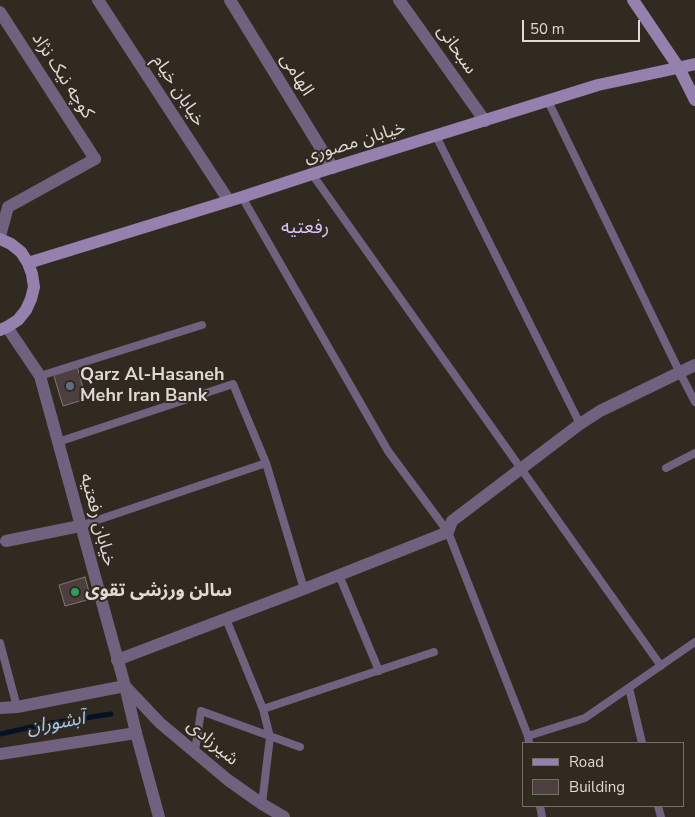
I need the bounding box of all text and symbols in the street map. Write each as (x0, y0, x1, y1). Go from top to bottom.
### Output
scale bar (525, 10, 642, 42)
text: 50 m (530, 19, 565, 39)
street label: سبحانی (431, 21, 481, 79)
street label: کوچه نیک نژاد (26, 29, 98, 123)
street label: الهامی (275, 50, 317, 100)
street label: خیابان خیام (147, 51, 209, 131)
street label: خیابان مصوری (302, 117, 408, 169)
district label: رفعتیه (281, 217, 329, 239)
place label: Qarz Al-Hasaneh Mehr Iran Bank (80, 365, 225, 408)
marker: Qarz Al-Hasaneh Mehr Iran Bank (64, 380, 76, 392)
street label: خیابان رفعتیه (74, 471, 120, 569)
place label: سالن ورزشی تقوی (85, 581, 232, 603)
marker: سالن ورزشی تقوی (69, 586, 81, 598)
water label: آبشوران (25, 708, 87, 740)
street label: شیرزادی (182, 715, 242, 771)
legend (522, 742, 685, 807)
text: Road (569, 752, 604, 772)
text: Building (569, 777, 625, 797)

